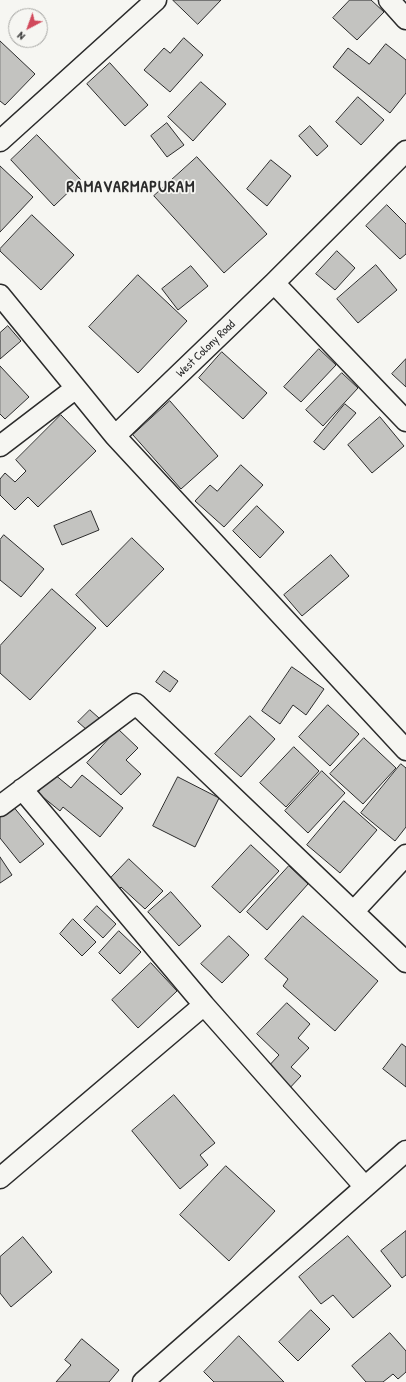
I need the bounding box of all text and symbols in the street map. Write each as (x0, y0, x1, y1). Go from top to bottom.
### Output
north arrow (8, 8, 48, 48)
text: N (14, 29, 28, 44)
district label: RAMAVARMAPURAM (67, 178, 195, 198)
street label: West Colony Road (174, 317, 238, 381)

